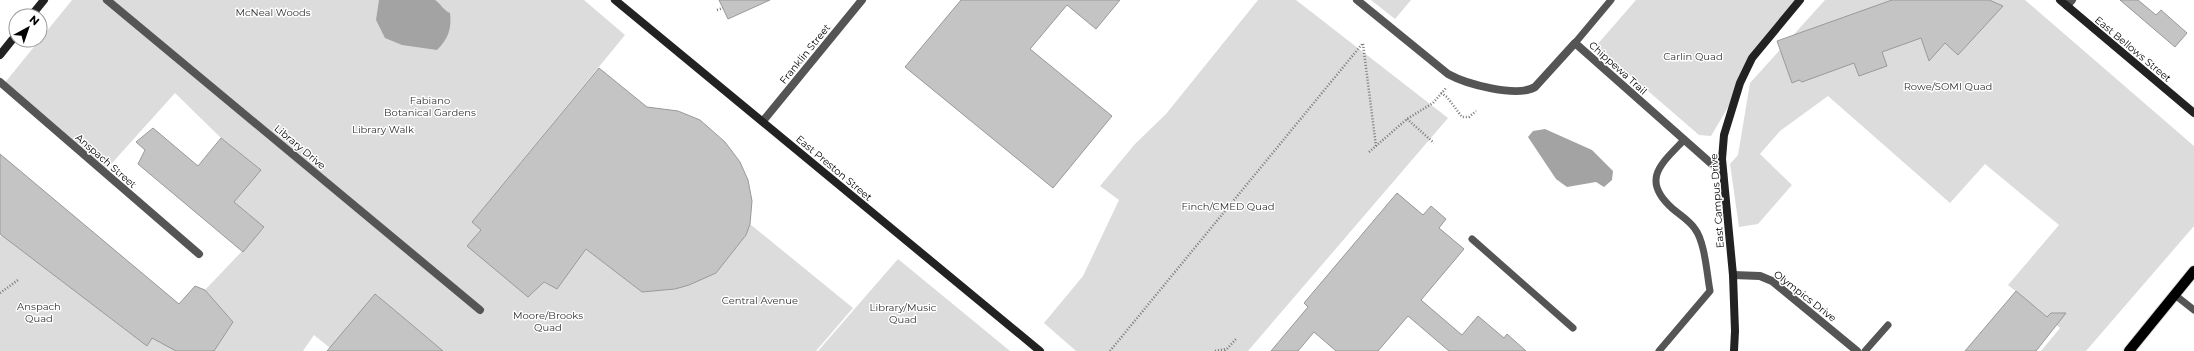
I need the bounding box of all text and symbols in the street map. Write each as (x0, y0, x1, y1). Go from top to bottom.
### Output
park label: McNeal Woods (235, 6, 311, 19)
north arrow (8, 8, 48, 48)
text: N (27, 12, 42, 29)
street label: East Bellows Street (2092, 13, 2174, 85)
street label: Franklin Street (777, 21, 833, 87)
street label: Chippewa Trail (1586, 39, 1650, 97)
park label: Carlin Quad (1663, 50, 1723, 63)
park label: Rowe/SOMI Quad (1904, 80, 1992, 93)
park label: Fabiano Botanical Gardens (384, 94, 476, 119)
street label: Library Drive (272, 122, 328, 172)
park label: Library Walk (352, 123, 414, 136)
street label: Anspach Street (73, 131, 139, 191)
street label: East Preston Street (793, 132, 875, 204)
street label: East Campus Drive (1707, 153, 1727, 249)
park label: Finch/CMED Quad (1181, 200, 1275, 213)
street label: Olympics Drive (1771, 268, 1839, 324)
park label: Central Avenue (722, 294, 798, 307)
park label: Anspach Quad (17, 300, 61, 325)
park label: Library/Music Quad (870, 301, 937, 326)
park label: Moore/Brooks Quad (513, 309, 583, 334)

